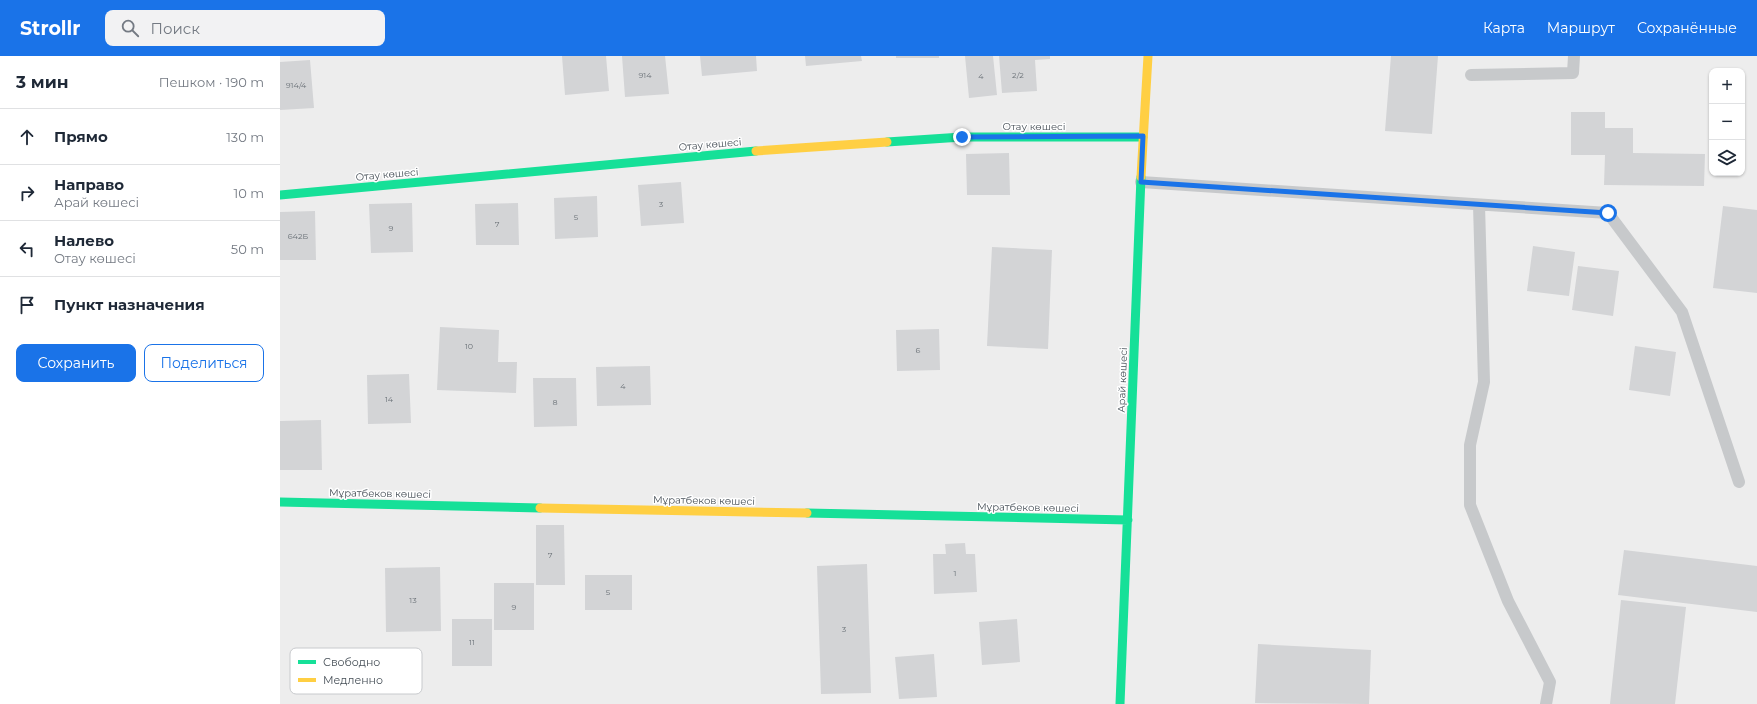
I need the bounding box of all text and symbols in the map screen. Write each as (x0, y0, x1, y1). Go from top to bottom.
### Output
search box (105, 10, 385, 46)
text: Strollr (20, 17, 81, 40)
icon: search (119, 17, 141, 39)
text: Поиск (151, 19, 200, 38)
text: Карта (1483, 19, 1525, 37)
text: Маршрут (1547, 19, 1615, 37)
text: Сохранённые (1637, 19, 1737, 37)
map controls (1709, 68, 1745, 176)
button: + (1709, 68, 1745, 104)
house number: 914 (638, 70, 652, 80)
house number: 2/2 (1012, 70, 1024, 80)
house number: 4 (978, 71, 984, 81)
text: 3 мин (16, 72, 69, 92)
text: Пешком · 190 m (159, 74, 264, 90)
house number: 914/4 (286, 80, 307, 90)
button: − (1709, 104, 1745, 140)
street label: Отау көшесі (1003, 120, 1065, 133)
icon: ahead (16, 126, 38, 148)
text: Прямо (54, 127, 108, 146)
route end (953, 128, 971, 146)
text: 130 m (226, 129, 264, 145)
street label: Отау көшесі (678, 135, 742, 154)
button: layers (1709, 140, 1745, 176)
street label: Отау көшесі (355, 165, 419, 184)
text: Направо (54, 175, 124, 194)
icon: right (16, 182, 38, 204)
text: 10 m (234, 185, 264, 201)
text: Арай көшесі (54, 194, 139, 210)
house number: 3 (659, 199, 664, 209)
route start (1599, 204, 1617, 222)
house number: 5 (574, 212, 579, 222)
house number: 7 (495, 219, 500, 229)
house number: 9 (389, 223, 394, 233)
text: Налево (54, 231, 114, 250)
house number: 642Б (288, 231, 308, 241)
icon: left (16, 238, 38, 260)
text: 50 m (231, 241, 264, 257)
text: Отау көшесі (54, 250, 136, 266)
icon: arrive (16, 294, 38, 316)
text: Пункт назначения (54, 295, 205, 314)
house number: 10 (465, 341, 473, 351)
button: Сохранить (16, 344, 136, 382)
button: Поделиться (144, 344, 264, 382)
house number: 6 (916, 345, 921, 355)
street label: Арай көшесі (1115, 347, 1130, 413)
house number: 4 (620, 381, 626, 391)
house number: 14 (385, 394, 394, 404)
house number: 8 (552, 397, 558, 407)
street label: Мұратбеков көшесі (329, 486, 431, 501)
street label: Мұратбеков көшесі (653, 493, 755, 508)
street label: Мұратбеков көшесі (977, 500, 1079, 515)
house number: 7 (548, 550, 553, 560)
house number: 1 (954, 568, 956, 578)
house number: 5 (606, 587, 611, 597)
house number: 13 (409, 595, 417, 605)
house number: 9 (512, 602, 517, 612)
house number: 3 (842, 624, 847, 634)
house number: 11 (469, 637, 475, 647)
legend (290, 648, 422, 694)
text: Свободно (323, 655, 380, 669)
text: Медленно (323, 673, 383, 687)

